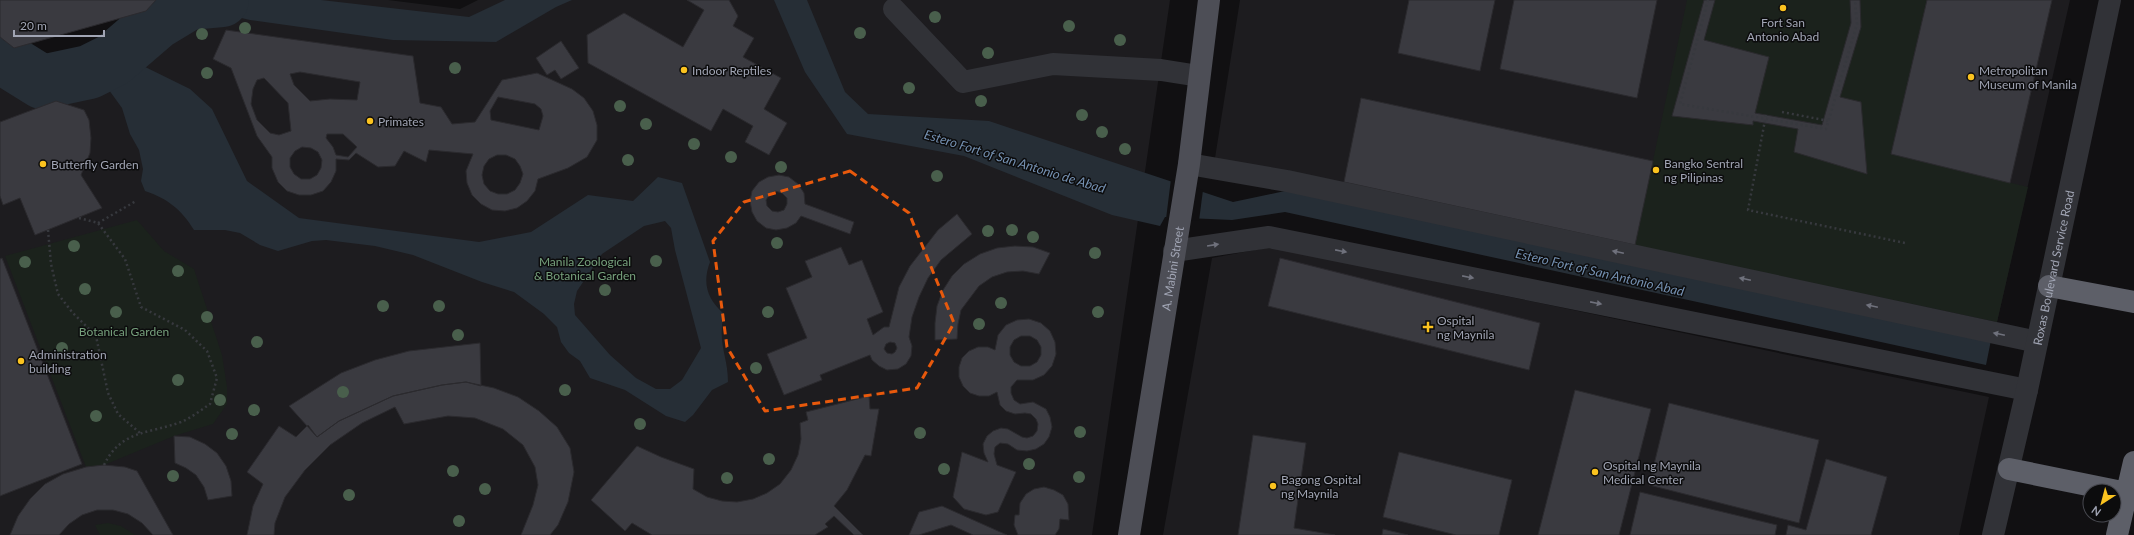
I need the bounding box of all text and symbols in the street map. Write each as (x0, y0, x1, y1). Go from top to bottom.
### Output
marker: Fort San Antonio Abad (1778, 3, 1788, 13)
scale bar (14, 12, 104, 38)
place label: Fort San Antonio Abad (1747, 15, 1819, 44)
text: 20 m (20, 18, 47, 33)
place label: Indoor Reptiles (692, 63, 771, 78)
place label: Metropolitan Museum of Manila (1979, 63, 2077, 92)
marker: Indoor Reptiles (679, 65, 689, 75)
marker: Metropolitan Museum of Manila (1966, 72, 1976, 82)
place label: Primates (378, 114, 424, 129)
marker: Primates (365, 116, 375, 126)
water label: Estero Fort of San Antonio de Abad (922, 126, 1108, 196)
place label: Bangko Sentral ng Pilipinas (1664, 156, 1743, 185)
place label: Butterfly Garden (51, 157, 139, 172)
marker: Butterfly Garden (38, 159, 48, 169)
marker: Bangko Sentral ng Pilipinas (1651, 165, 1661, 175)
street label: Roxas Boulevard Service Road (2029, 189, 2077, 347)
street label: A. Mabini Street (1158, 225, 1186, 312)
one-way arrow (1207, 242, 1219, 248)
water label: Estero Fort of San Antonio Abad (1514, 245, 1686, 299)
one-way arrow (1611, 248, 1624, 254)
one-way arrow (1335, 249, 1347, 255)
park label: Manila Zoological & Botanical Garden (534, 254, 636, 283)
one-way arrow (1462, 274, 1474, 280)
one-way arrow (1739, 275, 1751, 281)
one-way arrow (1589, 300, 1602, 306)
one-way arrow (1866, 303, 1878, 309)
place label: Ospital ng Maynila (1437, 313, 1494, 342)
marker: Ospital ng Maynila (1422, 321, 1434, 333)
park label: Botanical Garden (79, 324, 169, 339)
one-way arrow (1993, 330, 2005, 336)
place label: Administration building (29, 347, 107, 376)
marker: Administration building (16, 356, 26, 366)
place label: Ospital ng Maynila Medical Center (1603, 458, 1701, 487)
marker: Ospital ng Maynila Medical Center (1590, 467, 1600, 477)
place label: Bagong Ospital ng Maynila (1281, 472, 1361, 501)
marker: Bagong Ospital ng Maynila (1268, 481, 1278, 491)
north arrow (2082, 483, 2122, 523)
text: N (2089, 504, 2103, 519)

